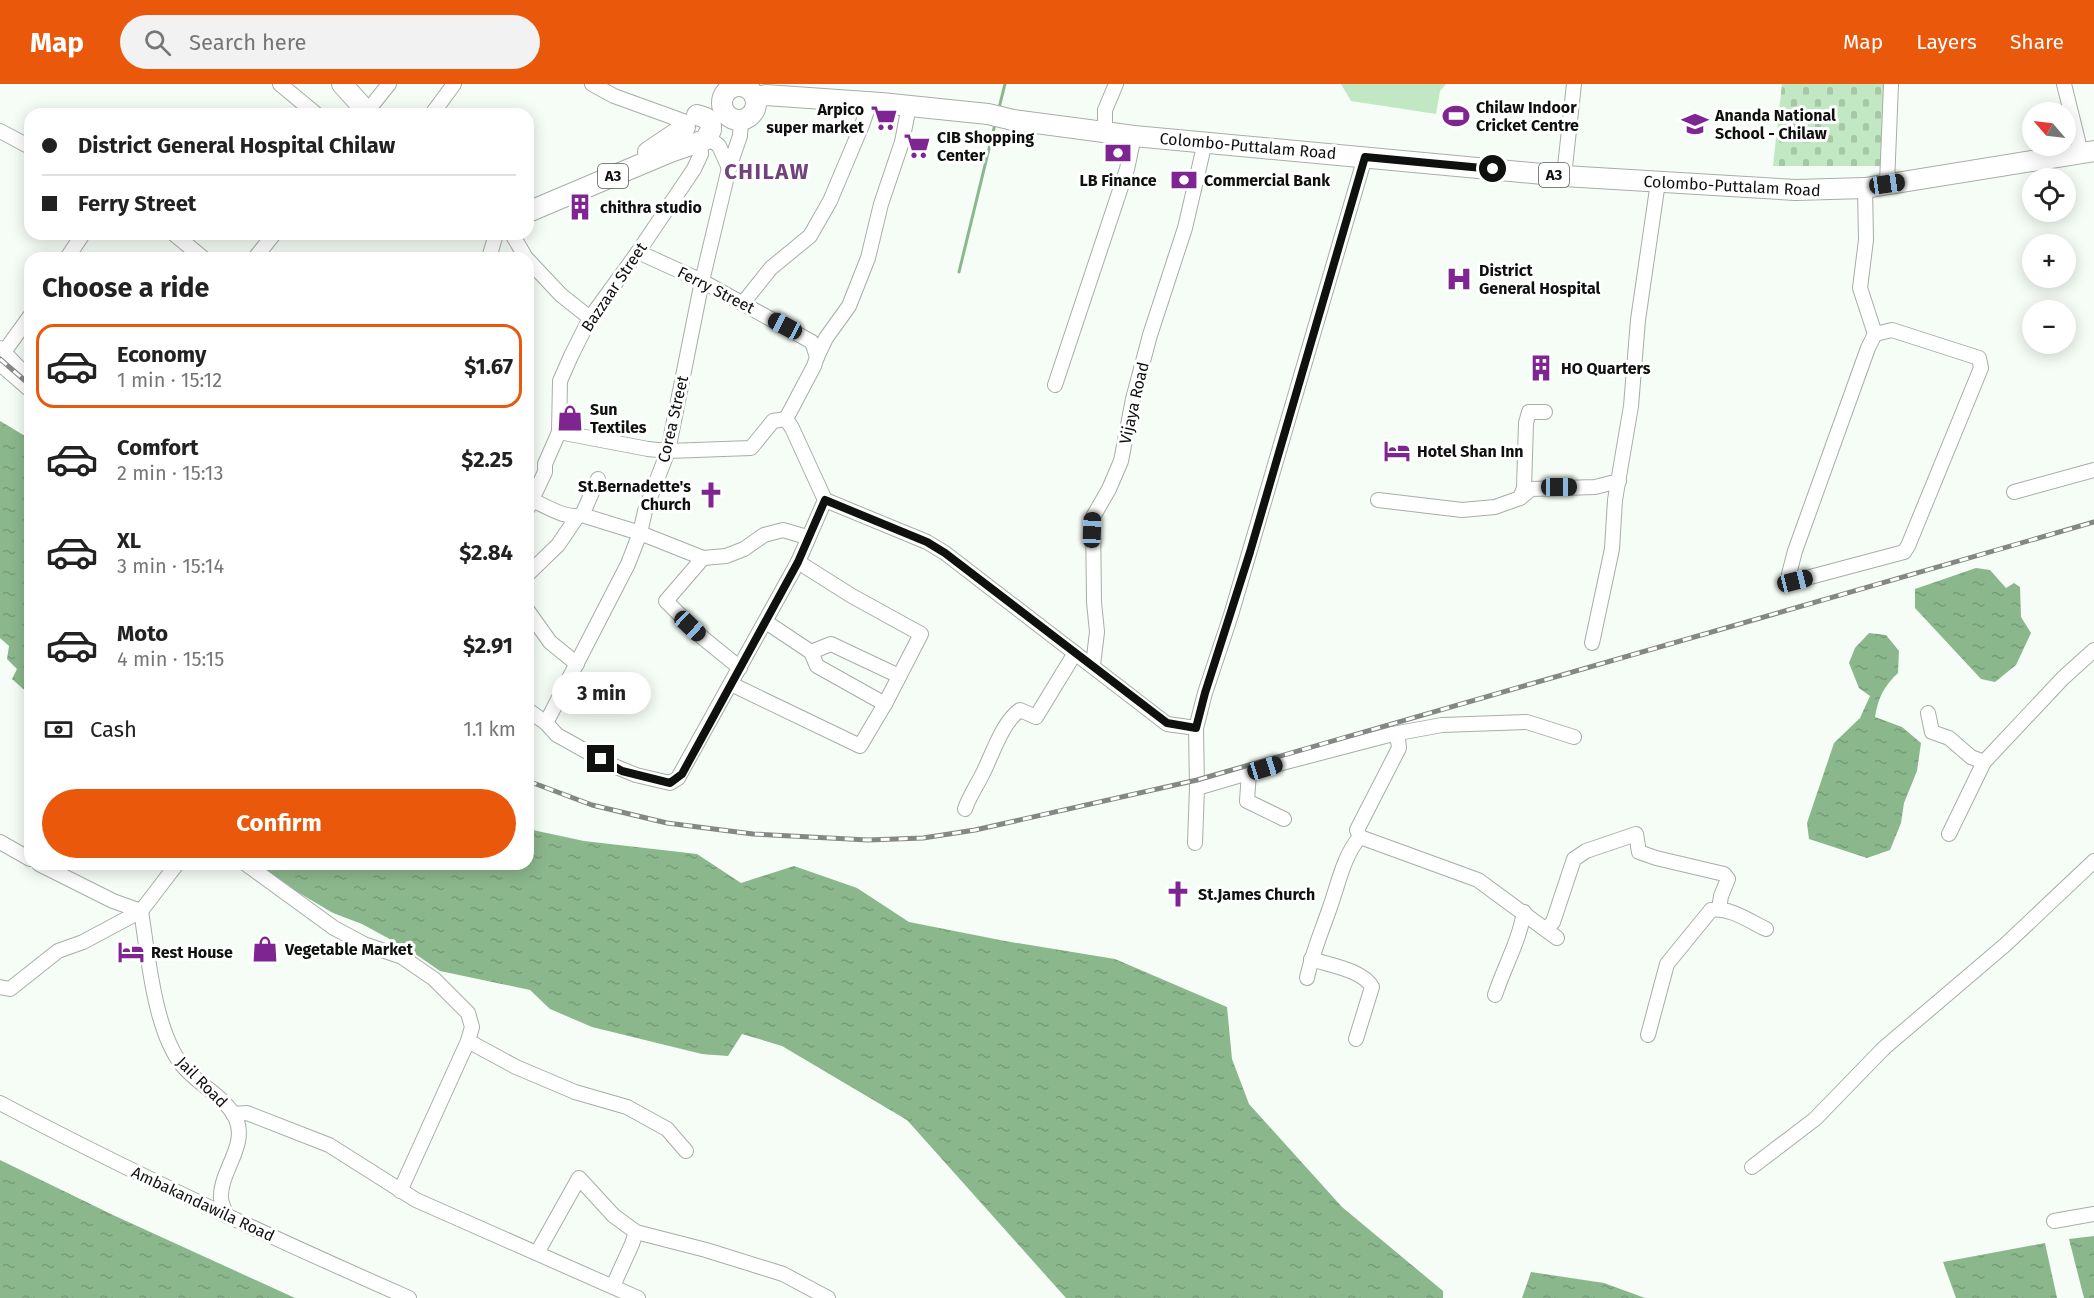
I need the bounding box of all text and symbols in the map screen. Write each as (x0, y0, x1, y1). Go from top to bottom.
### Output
search box (120, 15, 540, 69)
text: Map (30, 26, 84, 59)
icon: search (141, 26, 174, 59)
text: Search here (189, 29, 307, 56)
text: Map (1843, 29, 1883, 55)
text: Layers (1916, 29, 1977, 55)
text: Share (2010, 29, 2064, 55)
place label: Chilaw Indoor Cricket Centre (1476, 98, 1579, 135)
place label: Arpico super market (766, 100, 865, 137)
sports icon: Chilaw Indoor Cricket Centre (1441, 101, 1471, 131)
north arrow (2022, 102, 2076, 156)
map controls (2022, 102, 2076, 354)
supermarket icon: Arpico super market (869, 103, 899, 133)
place label: Ananda National School - Chilaw (1714, 106, 1836, 143)
school or university icon: Ananda National School - Chilaw (1680, 109, 1710, 139)
place label: CIB Shopping Center (937, 128, 1034, 165)
street label: Colombo-Puttalam Road (1159, 129, 1337, 163)
supermarket icon: CIB Shopping Center (902, 131, 932, 161)
text: District General Hospital Chilaw (78, 132, 395, 159)
bank icon: LB Finance (1103, 138, 1133, 168)
route start (1479, 155, 1506, 182)
district label: CHILAW (724, 158, 810, 185)
road number: A3 (1539, 163, 1569, 187)
road number: A3 (598, 164, 628, 188)
bank icon: Commercial Bank (1169, 165, 1199, 195)
button: locate (2022, 168, 2076, 222)
place label: LB Finance (1079, 171, 1157, 190)
place label: Commercial Bank (1204, 171, 1330, 190)
street label: Colombo-Puttalam Road (1643, 172, 1821, 200)
car (1868, 173, 1906, 195)
text: Ferry Street (78, 190, 196, 217)
building icon: chithra studio (565, 192, 595, 222)
place label: chithra studio (600, 198, 702, 217)
button: + (2022, 234, 2076, 288)
street label: Bazzaar Street (577, 239, 651, 335)
place label: District General Hospital (1479, 261, 1601, 298)
street label: Ferry Street (674, 262, 758, 318)
hospital icon: District General Hospital (1444, 264, 1474, 294)
text: Choose a ride (42, 272, 209, 304)
button: − (2022, 300, 2076, 354)
car (765, 310, 805, 342)
icon: car (45, 339, 99, 393)
text: Economy (117, 341, 206, 368)
text: $1.67 (464, 353, 513, 380)
building icon: HO Quarters (1526, 353, 1556, 383)
place label: HO Quarters (1561, 359, 1651, 378)
street label: Vijaya Road (1115, 360, 1153, 446)
text: 1 min · 15:12 (117, 368, 222, 392)
street label: Corea Street (654, 373, 692, 464)
place label: Sun Textiles (590, 400, 647, 437)
shop icon: Sun Textiles (555, 403, 585, 433)
icon: car (45, 432, 99, 486)
text: Comfort (117, 434, 198, 461)
hotel icon: Hotel Shan Inn (1382, 436, 1412, 466)
place label: Hotel Shan Inn (1417, 442, 1524, 461)
text: $2.25 (461, 446, 513, 473)
text: 2 min · 15:13 (117, 461, 223, 485)
place label: St.Bernadette's Church (578, 477, 691, 514)
car (1541, 478, 1577, 496)
church icon: St.Bernadette's Church (696, 480, 726, 510)
car (1082, 512, 1102, 548)
icon: car (45, 525, 99, 579)
text: XL (117, 527, 141, 554)
text: $2.84 (459, 539, 513, 566)
text: 3 min · 15:14 (117, 554, 224, 578)
car (1775, 568, 1815, 594)
car (671, 607, 709, 645)
icon: car (45, 618, 99, 672)
text: Moto (117, 620, 168, 647)
text: $2.91 (463, 632, 513, 659)
text: 4 min · 15:15 (117, 647, 224, 671)
callout: 3 min (552, 672, 650, 714)
text: 3 min (577, 681, 626, 705)
icon: cash (42, 713, 75, 746)
text: Cash (90, 716, 137, 743)
text: 1.1 km (463, 717, 516, 741)
route end (587, 745, 614, 772)
car (1245, 754, 1285, 782)
button: Confirm (42, 789, 516, 858)
church icon: St.James Church (1163, 879, 1193, 909)
place label: St.James Church (1198, 885, 1315, 904)
shop icon: Vegetable Market (250, 934, 280, 964)
hotel icon: Rest House (116, 937, 146, 967)
place label: Vegetable Market (284, 940, 414, 959)
place label: Rest House (151, 943, 233, 962)
street label: Jail Road (173, 1053, 231, 1111)
street label: Ambakandawila Road (128, 1163, 278, 1245)

